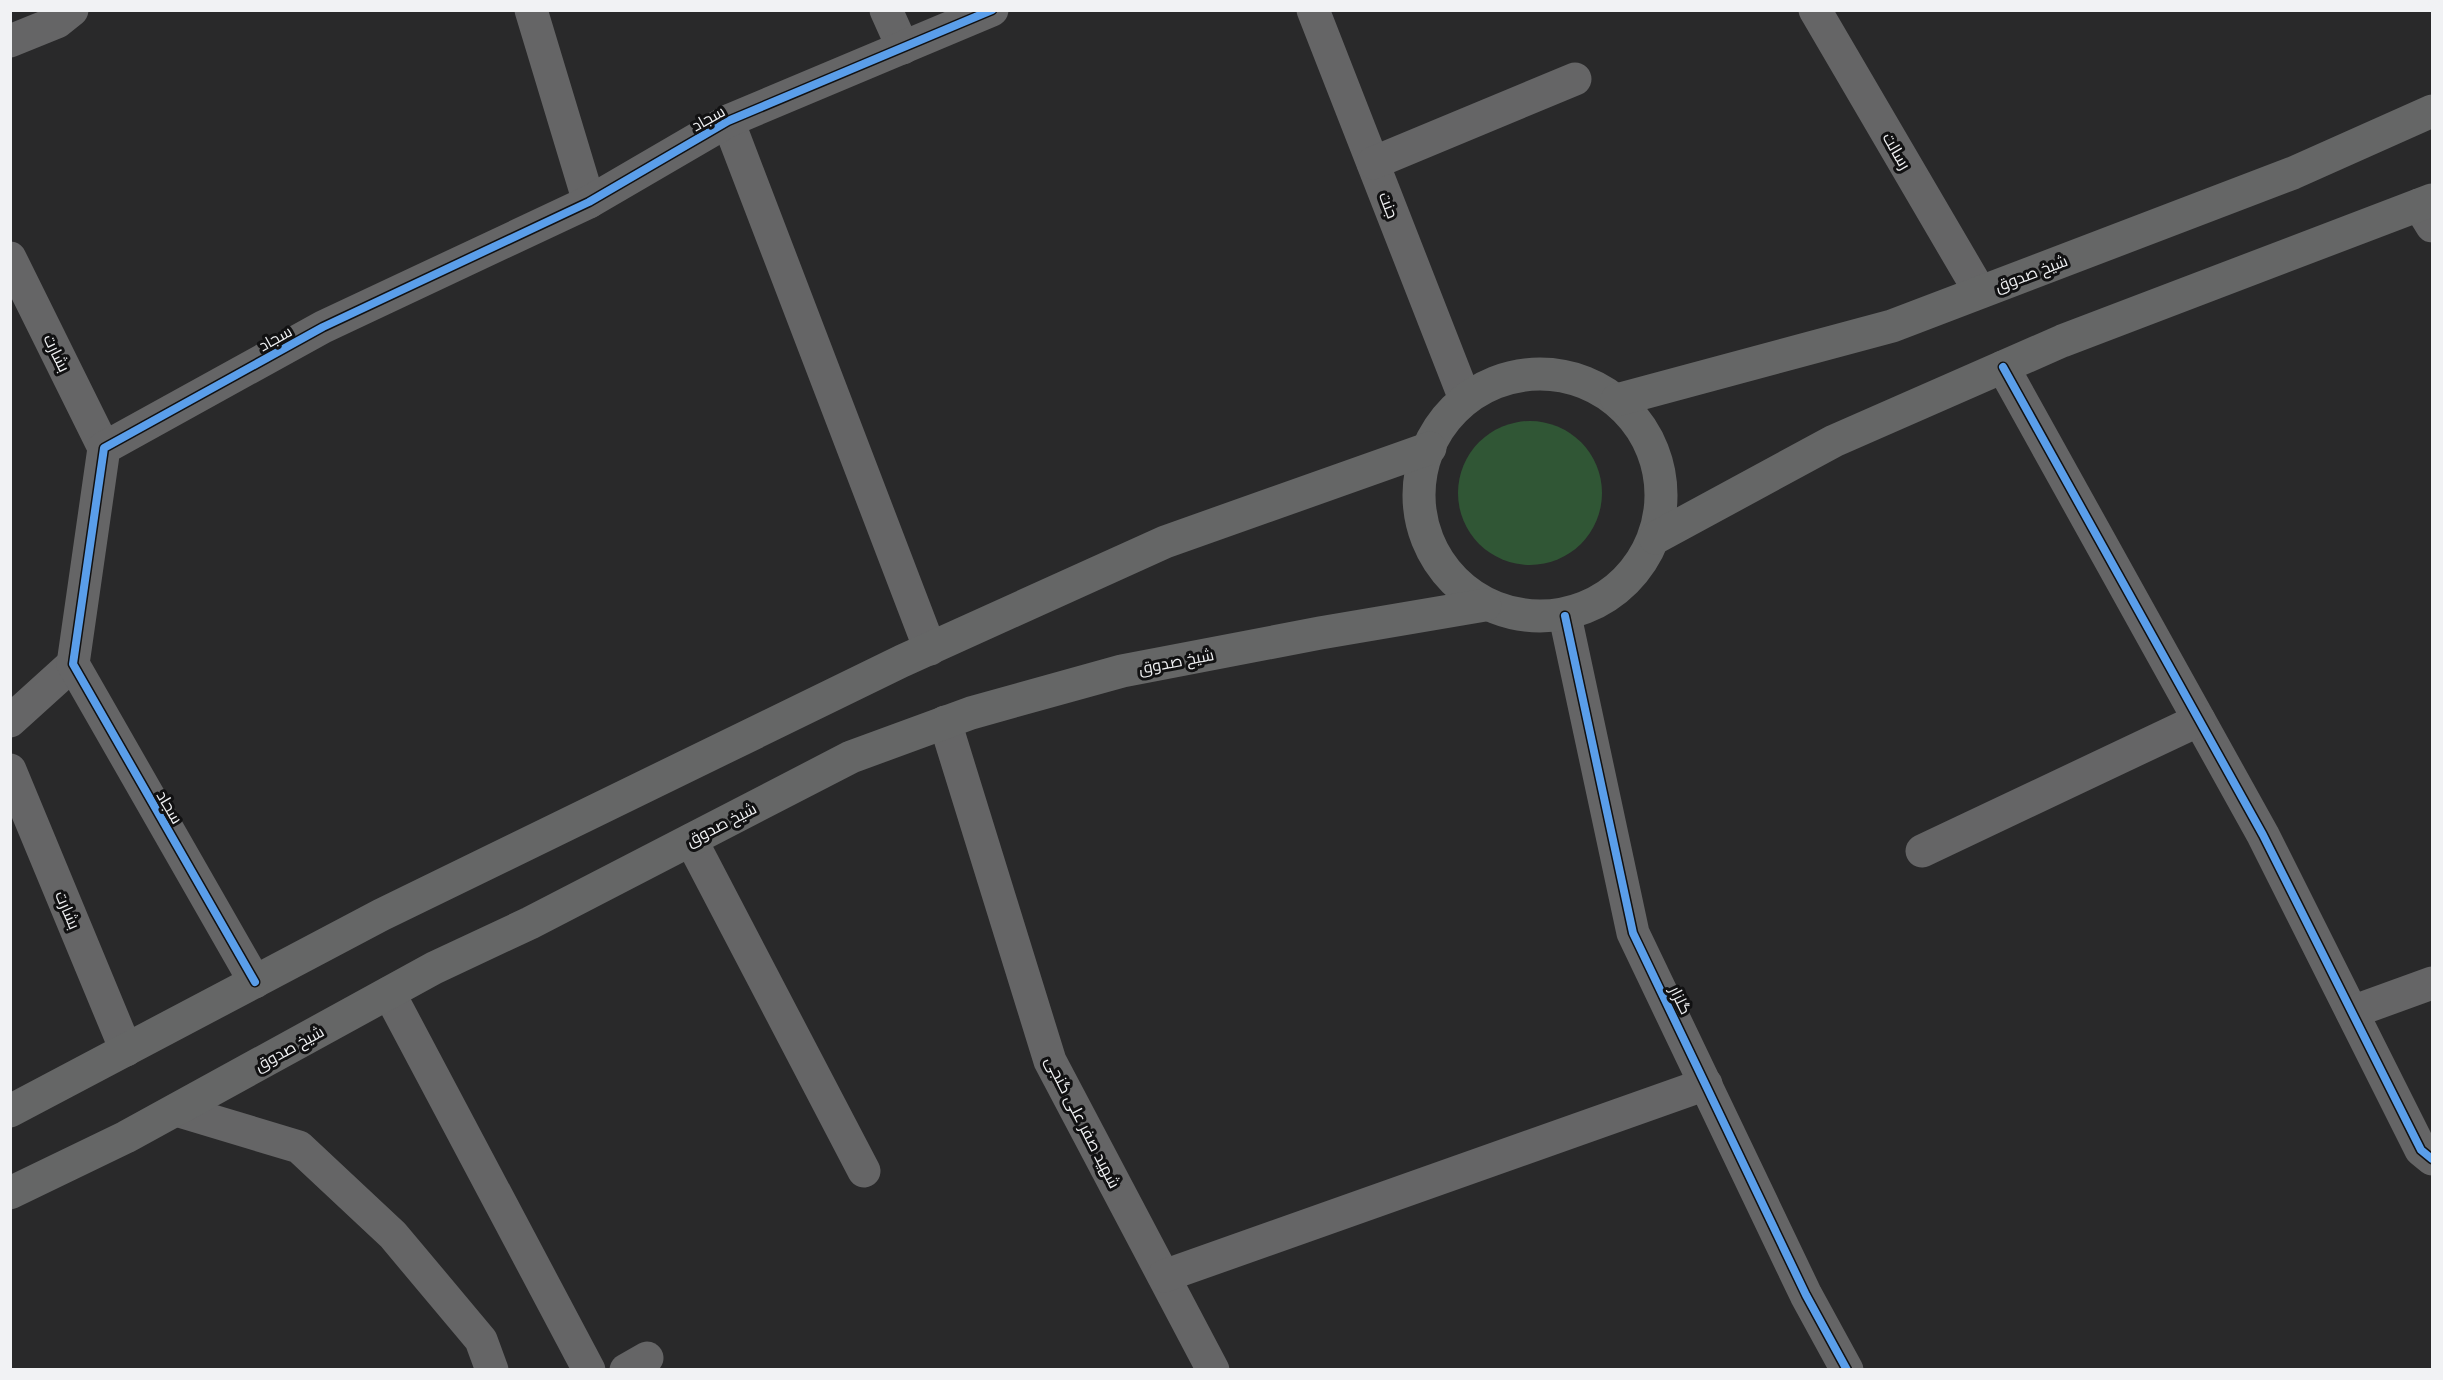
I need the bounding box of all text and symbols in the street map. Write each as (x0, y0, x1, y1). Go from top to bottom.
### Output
street label: سجاد (688, 102, 729, 136)
street label: رسالت (1878, 129, 1915, 174)
street label: جنت (1374, 189, 1402, 221)
street label: شیخ صدوق (1992, 251, 2071, 298)
street label: سجاد (255, 322, 296, 356)
street label: بشارت (38, 331, 74, 376)
street label: شیخ صدوق (1137, 645, 1216, 680)
street label: سجاد (152, 787, 187, 828)
street label: شیخ صدوق (683, 799, 760, 852)
street label: بشارت (50, 888, 84, 933)
street label: گلزار (1664, 982, 1695, 1018)
street label: شیخ صدوق (251, 1022, 328, 1077)
street label: شهید صفر علی گنجی (1040, 1053, 1124, 1192)

